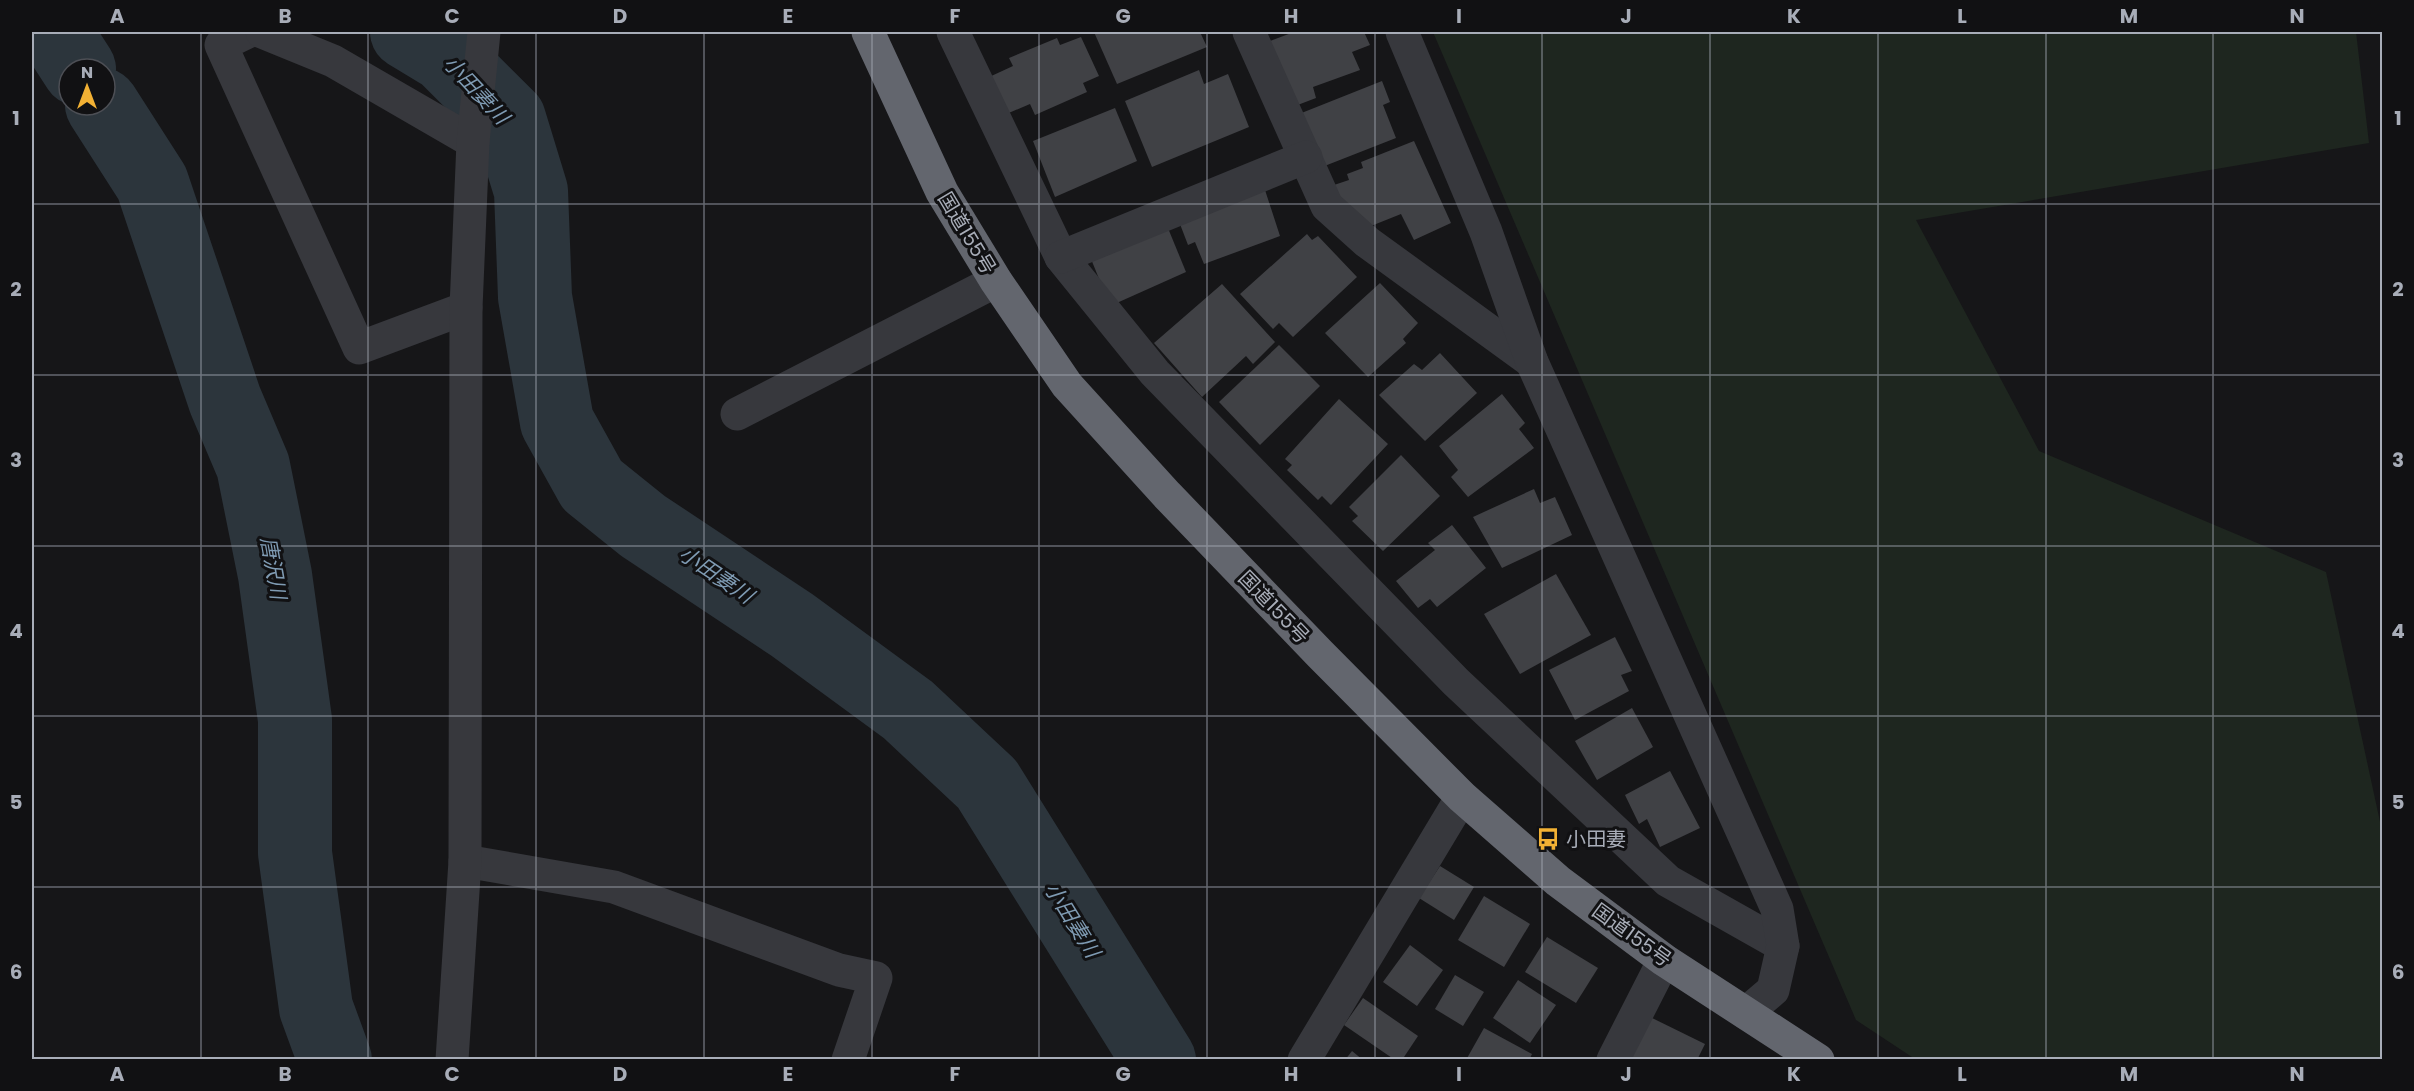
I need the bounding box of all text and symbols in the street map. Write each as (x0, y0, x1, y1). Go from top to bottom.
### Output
text: A (110, 2, 125, 30)
text: B (278, 2, 292, 30)
text: C (444, 2, 460, 30)
text: D (613, 2, 627, 30)
text: E (783, 2, 793, 30)
text: F (950, 2, 961, 30)
text: G (1115, 2, 1131, 30)
text: H (1284, 2, 1298, 30)
text: I (1456, 2, 1462, 30)
text: J (1620, 2, 1632, 30)
text: K (1787, 2, 1801, 30)
text: L (1957, 2, 1967, 30)
text: M (2120, 2, 2138, 30)
text: N (2289, 2, 2305, 30)
water label: 小田妻川 (437, 49, 517, 132)
north arrow (57, 57, 117, 117)
text: N (81, 61, 93, 84)
text: 1 (12, 104, 20, 132)
text: 1 (2394, 104, 2402, 132)
street label: 国道155号 (931, 187, 1003, 279)
text: 2 (10, 275, 22, 303)
text: 2 (2392, 275, 2404, 303)
text: 3 (10, 446, 22, 474)
text: 3 (2392, 446, 2404, 474)
water label: 唐沢川 (254, 534, 294, 603)
water label: 小田妻川 (673, 539, 761, 611)
street label: 国道155号 (1232, 564, 1316, 650)
text: 4 (9, 617, 23, 645)
text: 4 (2391, 617, 2405, 645)
text: 5 (10, 788, 23, 816)
text: 5 (2392, 788, 2405, 816)
place label: 小田妻 (1566, 825, 1626, 853)
bus stop icon: 小田妻 (1535, 826, 1561, 852)
water label: 小田妻川 (1038, 876, 1108, 965)
street label: 国道155号 (1587, 897, 1677, 973)
text: 6 (10, 958, 22, 986)
text: 6 (2392, 958, 2404, 986)
text: A (110, 1060, 125, 1088)
text: B (278, 1060, 292, 1088)
text: C (444, 1060, 460, 1088)
text: D (613, 1060, 627, 1088)
text: E (783, 1060, 793, 1088)
text: F (950, 1060, 961, 1088)
text: G (1115, 1060, 1131, 1088)
text: H (1284, 1060, 1298, 1088)
text: I (1456, 1060, 1462, 1088)
text: J (1620, 1060, 1632, 1088)
text: K (1787, 1060, 1801, 1088)
text: L (1957, 1060, 1967, 1088)
text: M (2120, 1060, 2138, 1088)
text: N (2289, 1060, 2305, 1088)

